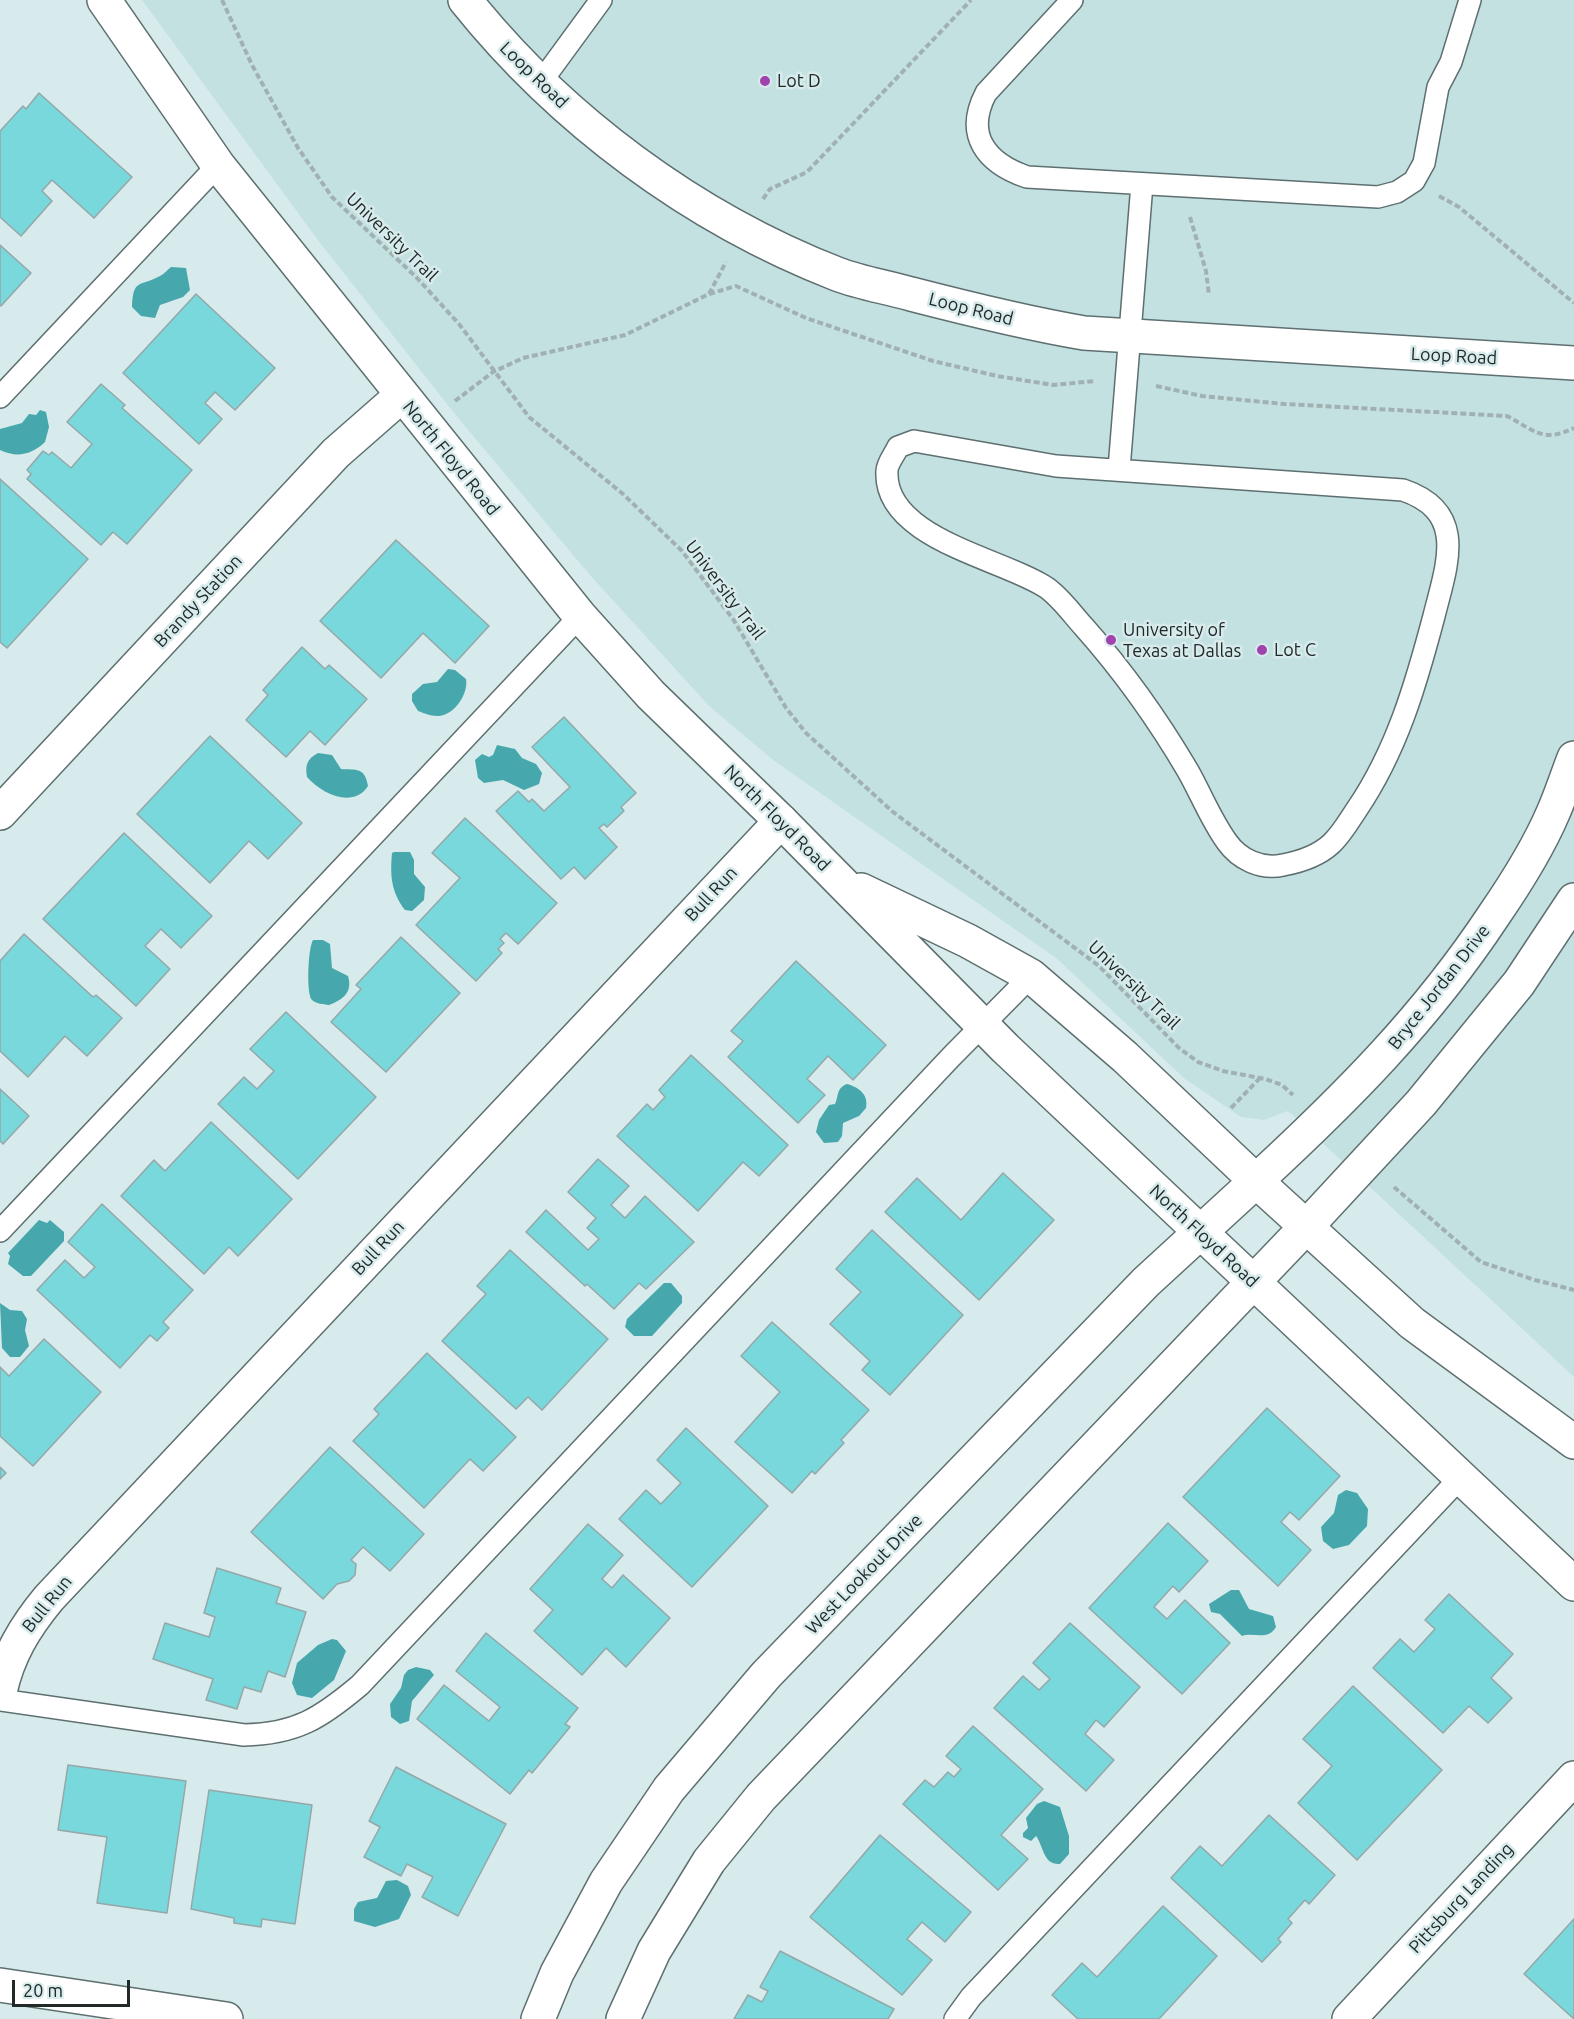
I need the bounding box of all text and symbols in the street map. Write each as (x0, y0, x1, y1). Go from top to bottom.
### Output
street label: Loop Road (495, 37, 573, 113)
place label: Lot D (777, 70, 821, 92)
marker: Lot D (758, 74, 772, 88)
street label: University Trail (342, 188, 442, 286)
street label: Loop Road (926, 288, 1016, 330)
street label: Loop Road (1410, 343, 1498, 369)
street label: North Floyd Road (398, 396, 504, 520)
street label: University Trail (681, 536, 769, 644)
street label: Brandy Station (149, 550, 247, 652)
place label: University of Texas at Dallas (1123, 619, 1241, 662)
marker: University of Texas at Dallas (1104, 633, 1118, 647)
place label: Lot C (1274, 639, 1316, 661)
marker: Lot C (1255, 643, 1269, 657)
street label: North Floyd Road (719, 760, 835, 876)
street label: Bull Run (680, 862, 742, 926)
street label: Bryce Jordan Drive (1384, 920, 1494, 1054)
street label: University Trail (1084, 936, 1184, 1034)
street label: North Floyd Road (1145, 1180, 1263, 1292)
street label: Bull Run (347, 1216, 409, 1280)
street label: West Lookout Drive (801, 1509, 927, 1639)
street label: Bull Run (18, 1571, 76, 1637)
street label: Pittsburg Landing (1404, 1838, 1518, 1958)
scale bar (15, 1968, 134, 2006)
text: 20 m (23, 1980, 63, 2000)

